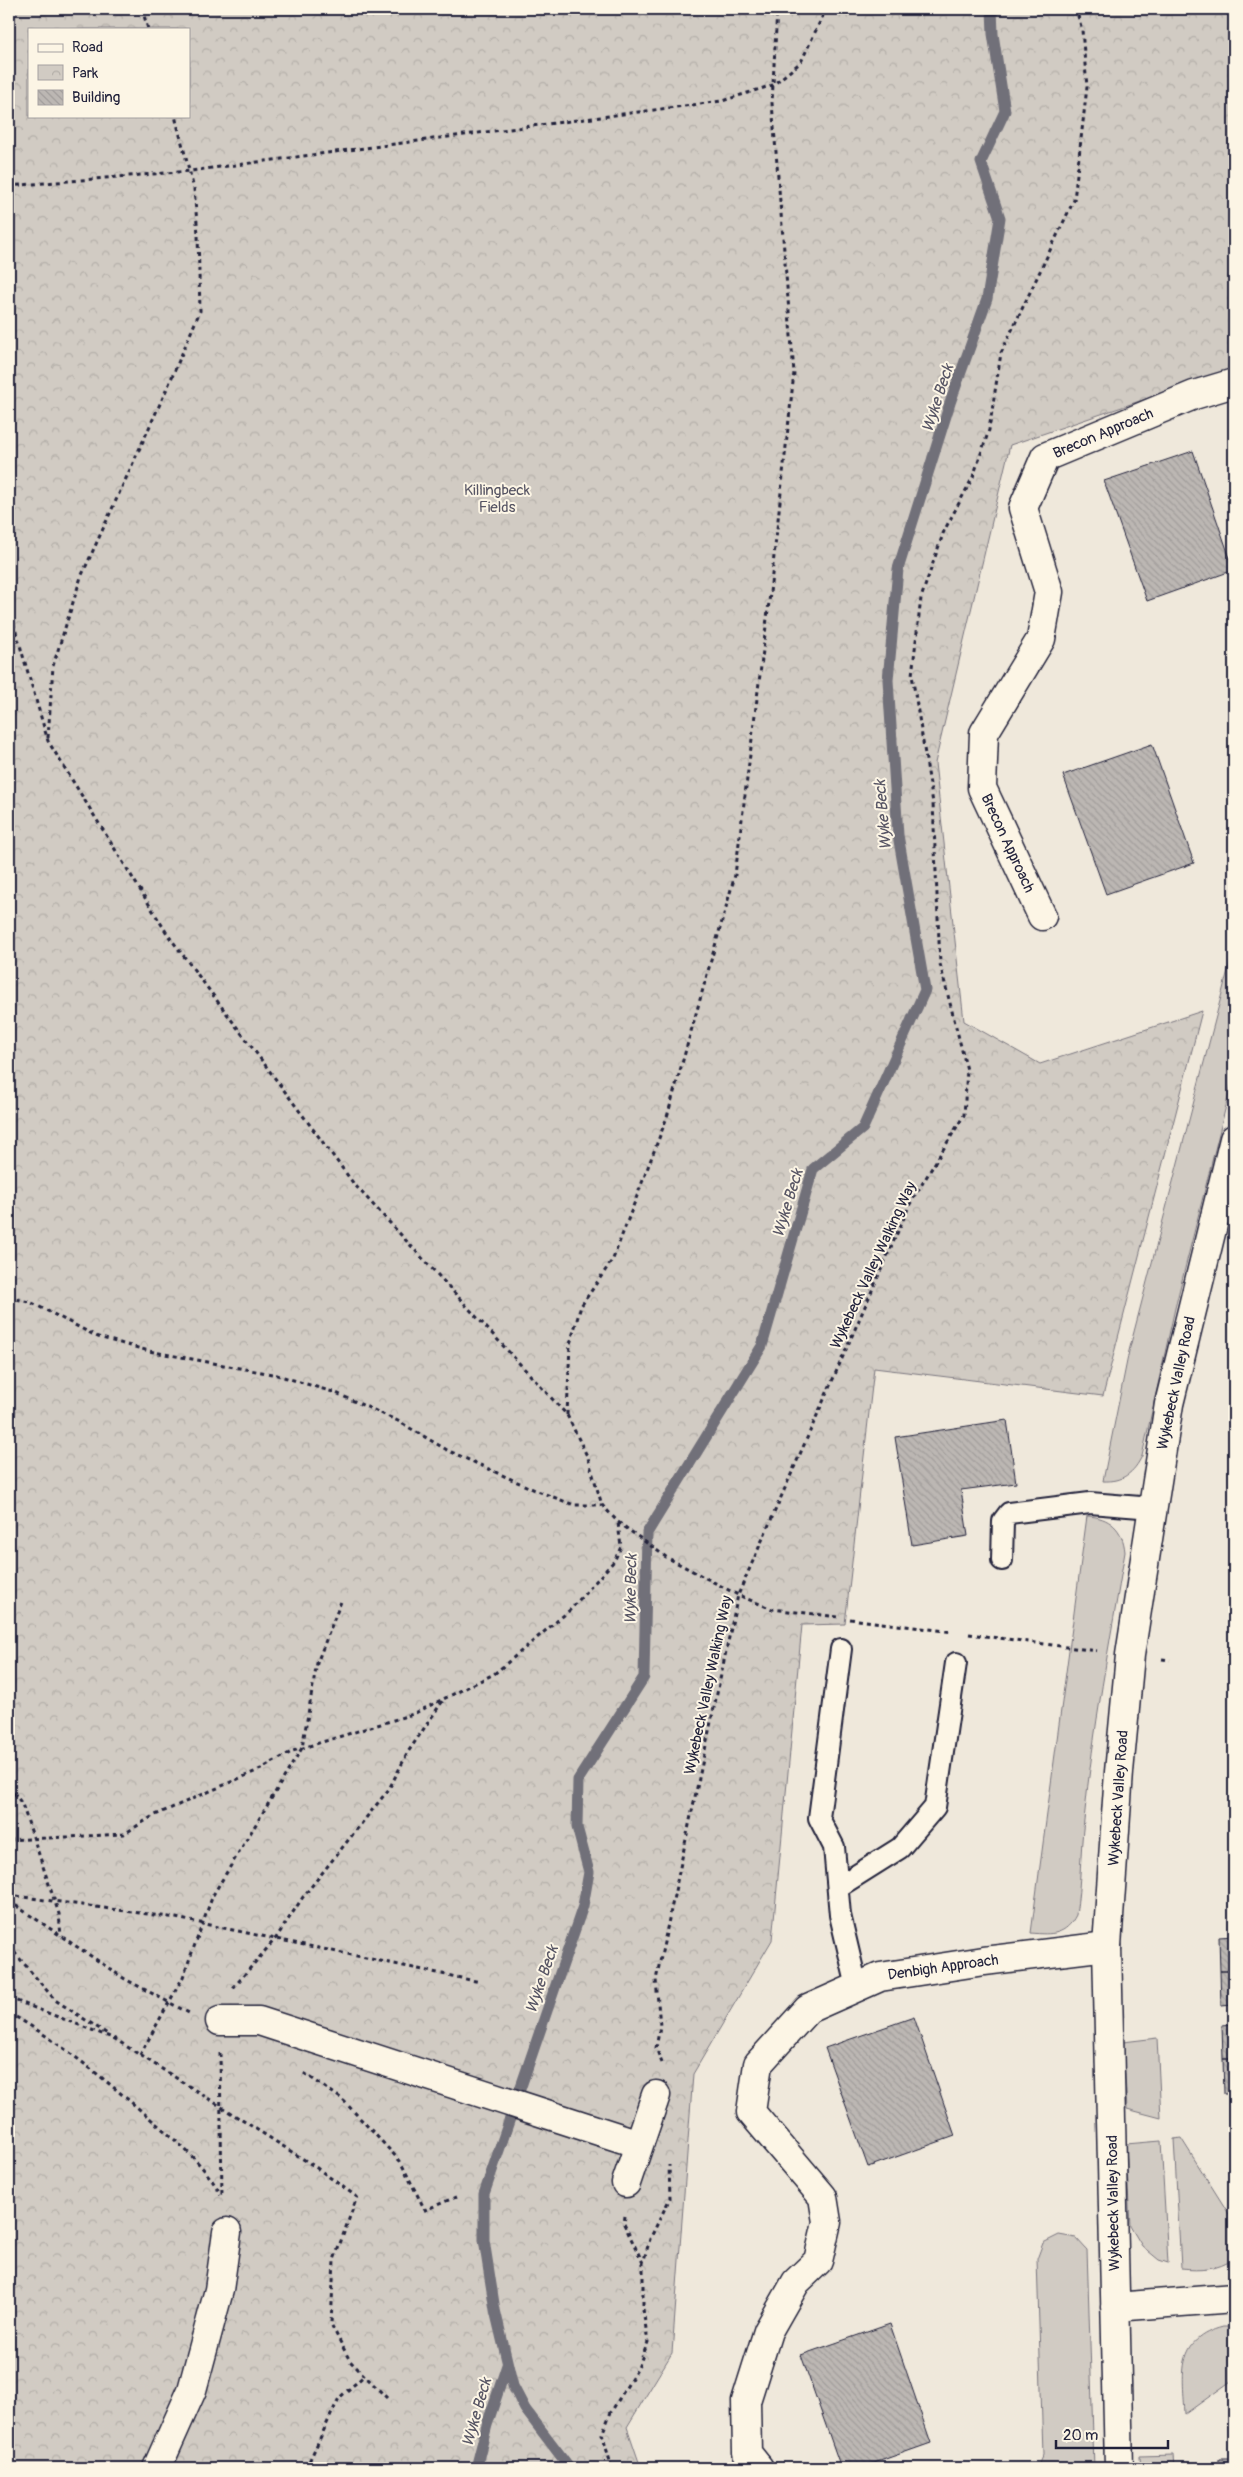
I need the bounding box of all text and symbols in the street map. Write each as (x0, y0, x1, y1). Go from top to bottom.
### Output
legend (28, 28, 190, 118)
text: Road (72, 38, 103, 57)
text: Park (72, 64, 99, 83)
text: Building (72, 88, 120, 107)
water label: Wyke Beck (918, 361, 959, 435)
street label: Brecon Approach (1050, 404, 1156, 463)
park label: Killingbeck Fields (464, 481, 531, 517)
water label: Wyke Beck (870, 778, 896, 851)
street label: Brecon Approach (976, 791, 1039, 896)
water label: Wyke Beck (768, 1166, 808, 1240)
street label: Wykebeck Valley Walking Way (826, 1178, 921, 1352)
street label: Wykebeck Valley Road (1153, 1315, 1200, 1452)
water label: Wyke Beck (620, 1552, 642, 1624)
street label: Wykebeck Valley Walking Way (680, 1593, 737, 1776)
street label: Wykebeck Valley Road (1104, 1730, 1133, 1867)
water label: Wyke Beck (521, 1942, 563, 2016)
street label: Denbigh Approach (886, 1950, 1000, 1985)
street label: Wykebeck Valley Road (1103, 2135, 1124, 2271)
water label: Wyke Beck (458, 2374, 497, 2449)
scale bar (1056, 2417, 1168, 2449)
text: 20 m (1063, 2426, 1098, 2445)

